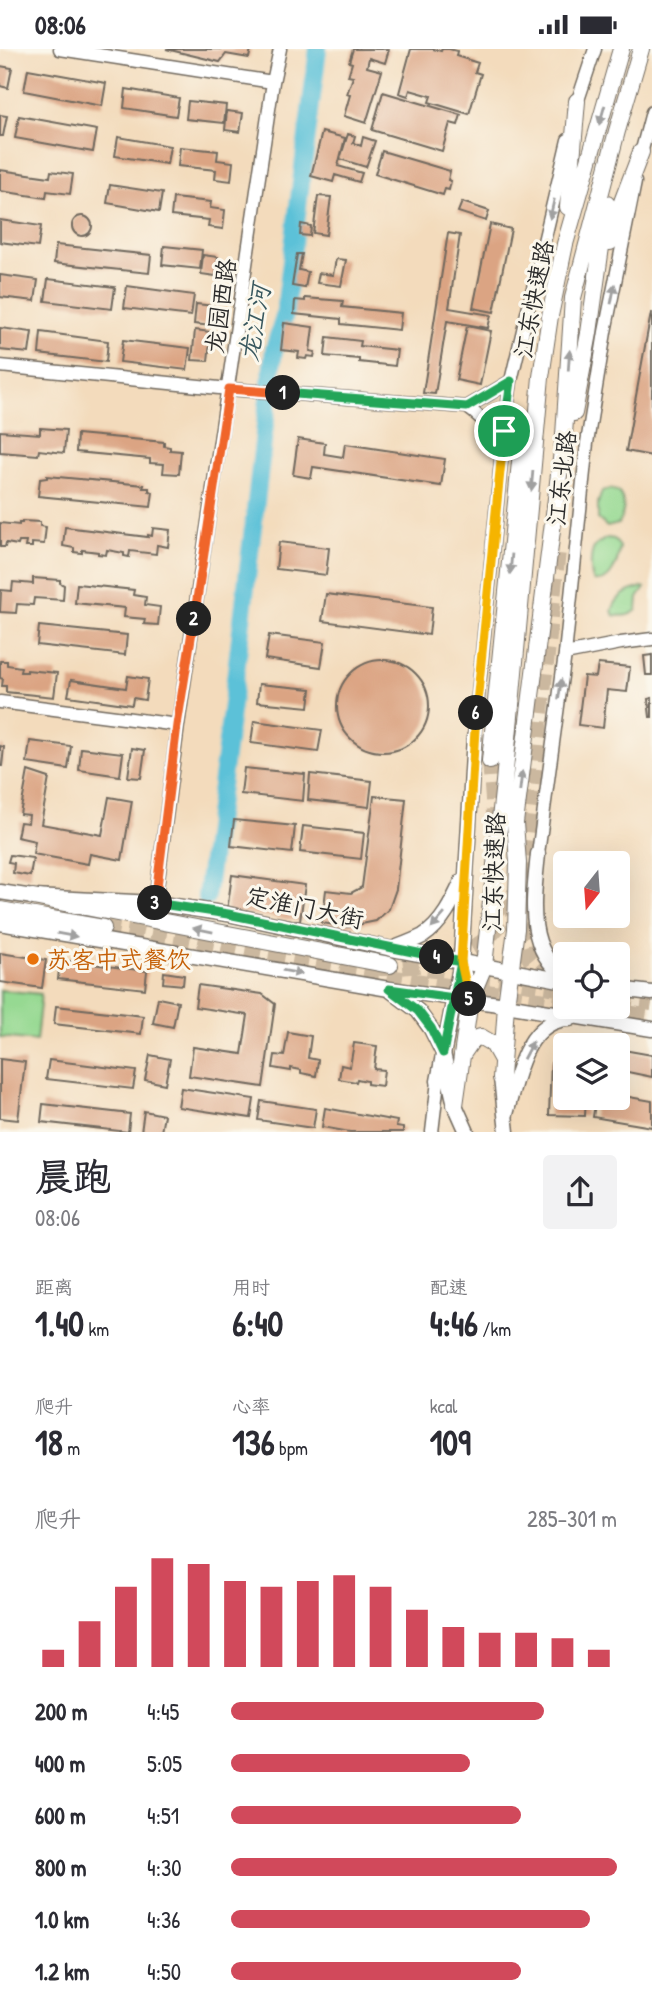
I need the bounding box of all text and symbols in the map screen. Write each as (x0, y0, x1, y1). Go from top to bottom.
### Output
text: 08:06 (35, 7, 86, 42)
one-way arrow (597, 104, 607, 125)
one-way arrow (546, 198, 557, 220)
street label: 江东快速路 (506, 237, 560, 361)
street label: 龙园西路 (197, 256, 243, 356)
water label: 龙江河 (230, 278, 279, 364)
one-way arrow (607, 283, 618, 305)
one-way arrow (564, 349, 575, 371)
pin: 1 (266, 375, 300, 411)
text: 1 (279, 379, 286, 405)
pin (474, 401, 534, 461)
icon: arrive (485, 412, 523, 450)
street label: 江东北路 (539, 428, 583, 528)
one-way arrow (526, 470, 537, 492)
one-way arrow (505, 554, 516, 576)
pin: 2 (176, 601, 212, 637)
text: 2 (189, 605, 198, 631)
one-way arrow (555, 678, 566, 700)
pin: 6 (458, 695, 494, 731)
text: 6 (472, 699, 479, 725)
one-way arrow (515, 770, 526, 792)
street label: 江东快速路 (475, 811, 511, 933)
north arrow (553, 851, 630, 927)
map controls (553, 851, 630, 1110)
street label: 定淮门大街 (243, 879, 367, 935)
pin: 3 (138, 885, 172, 921)
text: 3 (150, 889, 159, 915)
one-way arrow (430, 912, 446, 930)
one-way arrow (192, 924, 214, 935)
one-way arrow (56, 930, 78, 941)
pin: 4 (420, 939, 454, 975)
button: locate (553, 942, 630, 1019)
place label: 苏客中式餐饮 (47, 943, 191, 975)
text: 4 (433, 943, 440, 969)
marker: 苏客中式餐饮 (25, 951, 41, 967)
one-way arrow (281, 967, 303, 978)
pin: 5 (452, 981, 486, 1017)
text: 5 (464, 985, 473, 1011)
button: layers (553, 1033, 630, 1110)
one-way arrow (523, 1040, 534, 1060)
text: 晨跑 (35, 1150, 111, 1202)
button: share (543, 1155, 617, 1229)
text: 08:06 (35, 1202, 80, 1233)
text: 距离 (35, 1274, 73, 1300)
text: 用时 (232, 1274, 270, 1300)
text: 配速 (430, 1274, 468, 1300)
text: 1.40 (35, 1300, 84, 1347)
text: 6:40 (232, 1300, 283, 1347)
text: 4:46 (430, 1300, 478, 1347)
text: km (84, 1316, 109, 1342)
text: /km (478, 1316, 511, 1342)
text: 爬升 (35, 1393, 73, 1419)
text: 心率 (232, 1393, 270, 1419)
text: kcal (430, 1393, 457, 1419)
text: 18 (35, 1419, 63, 1466)
text: 136 (232, 1419, 275, 1466)
text: 109 (430, 1419, 471, 1466)
text: m (63, 1435, 80, 1461)
text: bpm (275, 1435, 308, 1461)
text: 爬升 (35, 1503, 81, 1534)
text: 285–301 m (527, 1503, 617, 1534)
text: 200 m (35, 1696, 87, 1727)
text: 4:45 (147, 1696, 179, 1727)
text: 400 m (35, 1748, 85, 1779)
text: 5:05 (147, 1748, 182, 1779)
text: 600 m (35, 1800, 86, 1831)
text: 4:51 (147, 1800, 179, 1831)
text: 800 m (35, 1852, 87, 1883)
text: 4:30 (147, 1852, 182, 1883)
text: 1.0 km (35, 1904, 89, 1935)
text: 4:36 (147, 1904, 180, 1935)
text: 1.2 km (35, 1956, 90, 1987)
text: 4:50 (147, 1956, 181, 1987)

